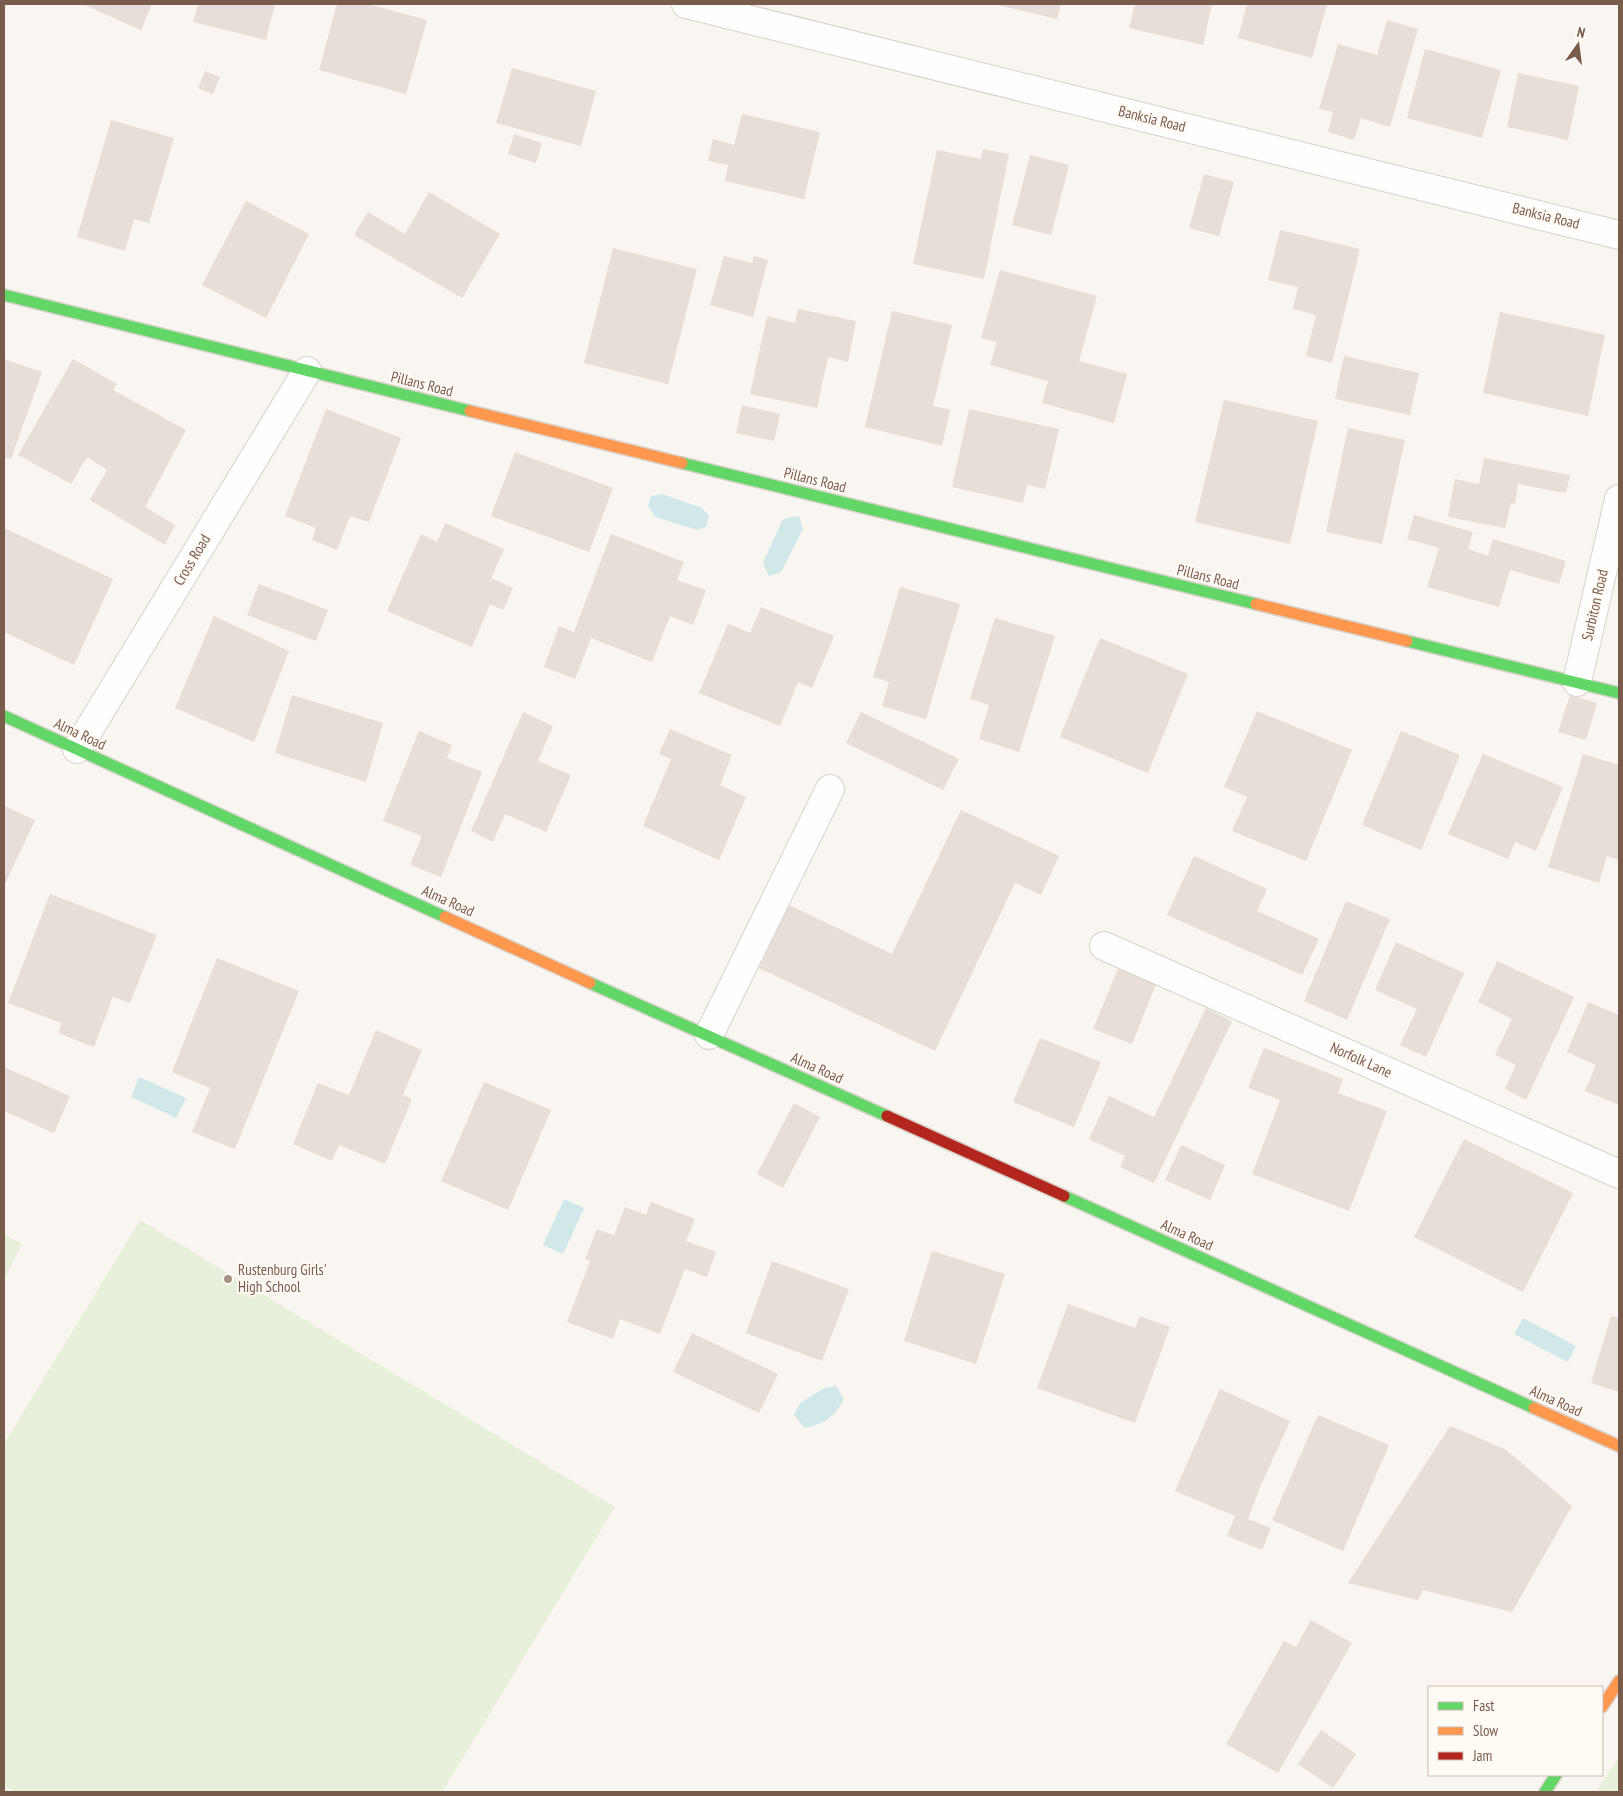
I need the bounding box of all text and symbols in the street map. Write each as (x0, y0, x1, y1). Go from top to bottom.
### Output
north arrow (1553, 20, 1603, 70)
text: N (1575, 23, 1587, 42)
street label: Banksia Road (1117, 101, 1188, 136)
street label: Banksia Road (1511, 198, 1582, 233)
street label: Pillans Road (389, 367, 455, 400)
street label: Pillans Road (782, 463, 848, 496)
street label: Cross Road (169, 531, 214, 589)
street label: Pillans Road (1175, 560, 1241, 593)
street label: Surbiton Road (1577, 567, 1612, 642)
street label: Alma Road (51, 713, 109, 754)
street label: Alma Road (419, 881, 477, 920)
street label: Norfolk Lane (1327, 1037, 1395, 1082)
street label: Alma Road (788, 1048, 846, 1087)
street label: Alma Road (1158, 1215, 1216, 1254)
place label: Rustenburg Girls' High School (238, 1260, 327, 1296)
marker: Rustenburg Girls' High School (222, 1273, 234, 1285)
street label: Alma Road (1527, 1381, 1585, 1420)
legend (1428, 1686, 1603, 1776)
text: Fast (1473, 1696, 1494, 1715)
text: Slow (1473, 1721, 1498, 1740)
text: Jam (1472, 1746, 1492, 1765)

